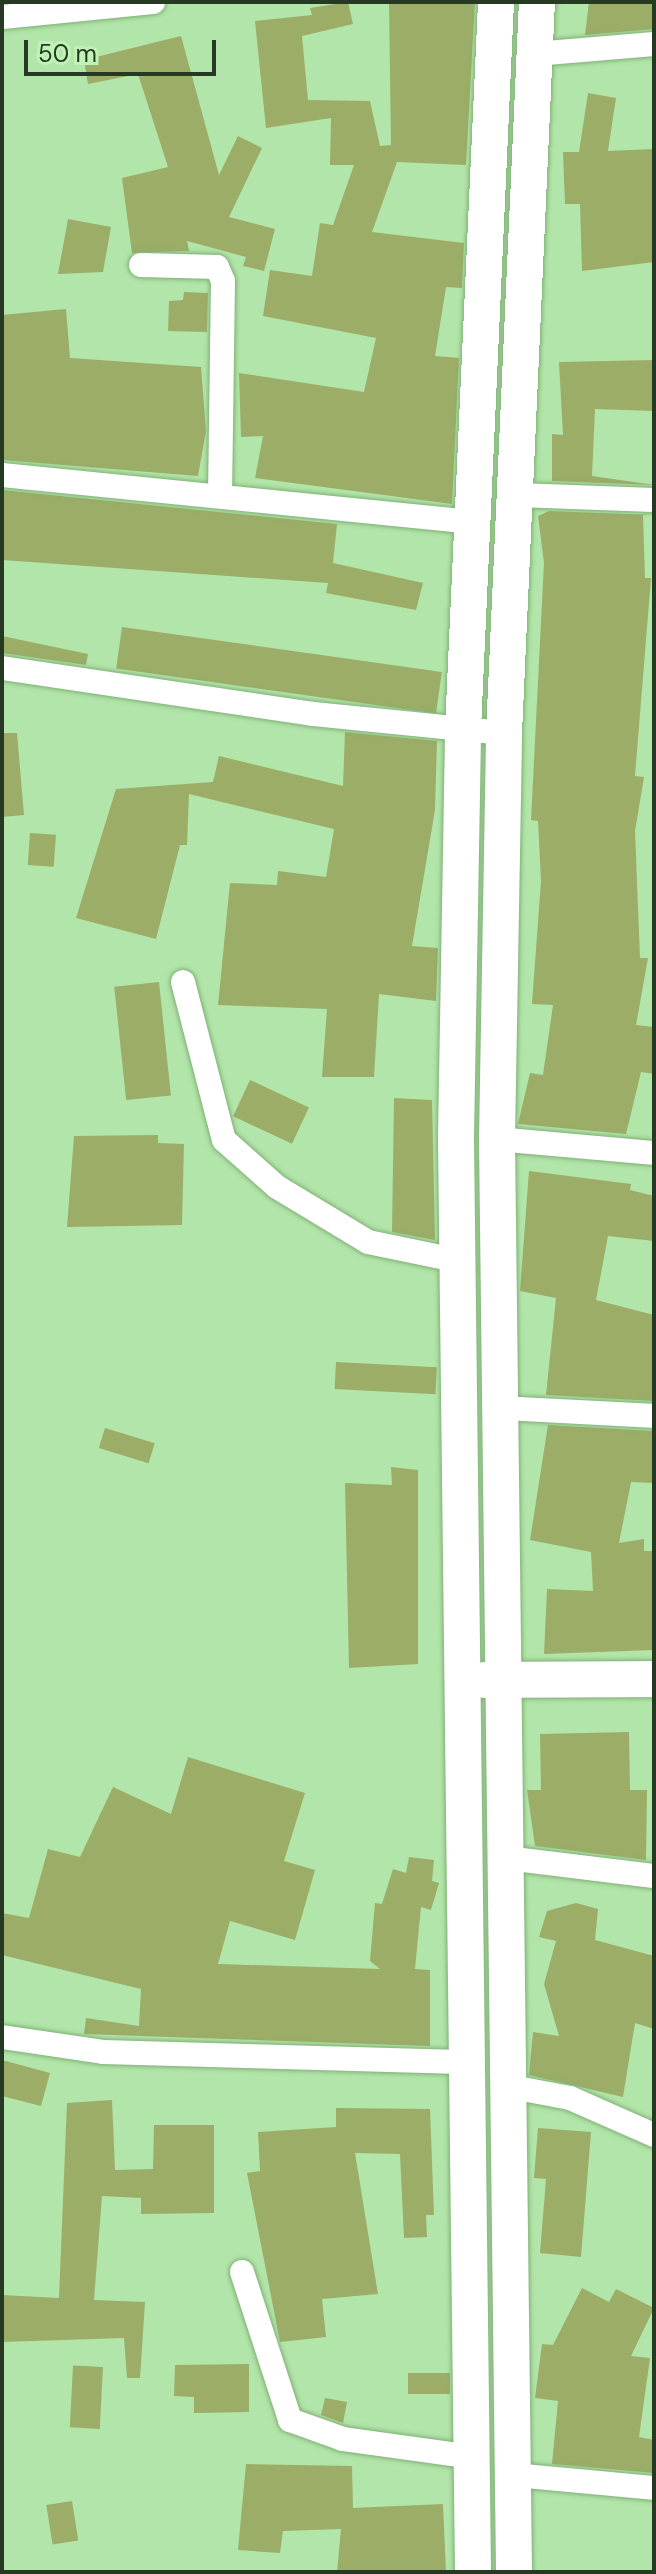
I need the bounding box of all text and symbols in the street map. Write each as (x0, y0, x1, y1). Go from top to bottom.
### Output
scale bar (28, 24, 220, 74)
text: 50 m (38, 38, 97, 69)

